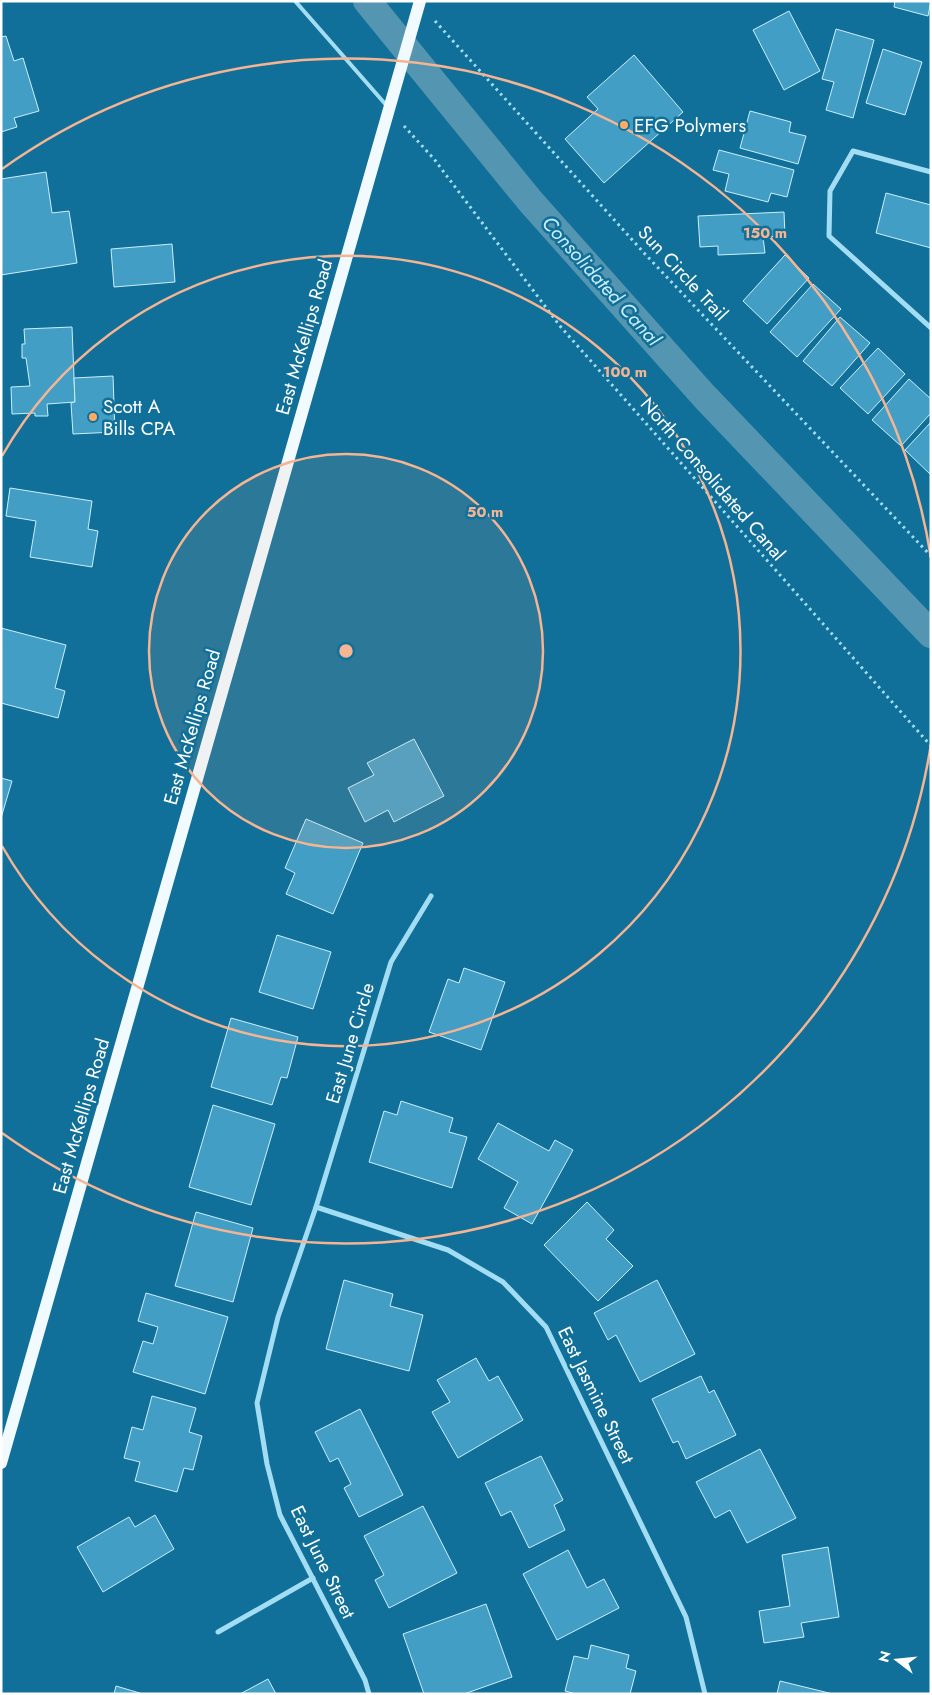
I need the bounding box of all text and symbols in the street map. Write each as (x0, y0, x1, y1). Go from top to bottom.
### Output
place label: EFG Polymers (634, 112, 746, 139)
marker: EFG Polymers (618, 119, 630, 131)
water label: Consolidated Canal (535, 210, 668, 353)
street label: Sun Circle Trail (632, 219, 734, 327)
text: 150 m (743, 222, 787, 244)
street label: East McKellips Road (269, 256, 339, 418)
text: 100 m (603, 361, 647, 383)
street label: North Consolidated Canal (634, 391, 792, 567)
place label: Scott A Bills CPA (103, 393, 176, 442)
marker: Scott A Bills CPA (87, 411, 99, 423)
text: 50 m (467, 501, 503, 523)
centre of rings (337, 642, 355, 660)
street label: East McKellips Road (157, 646, 227, 808)
street label: East June Circle (319, 979, 381, 1107)
street label: East McKellips Road (46, 1035, 116, 1197)
street label: East Jasmine Street (551, 1322, 641, 1468)
street label: East June Street (284, 1501, 362, 1624)
north arrow (872, 1635, 922, 1685)
text: N (873, 1648, 896, 1665)

